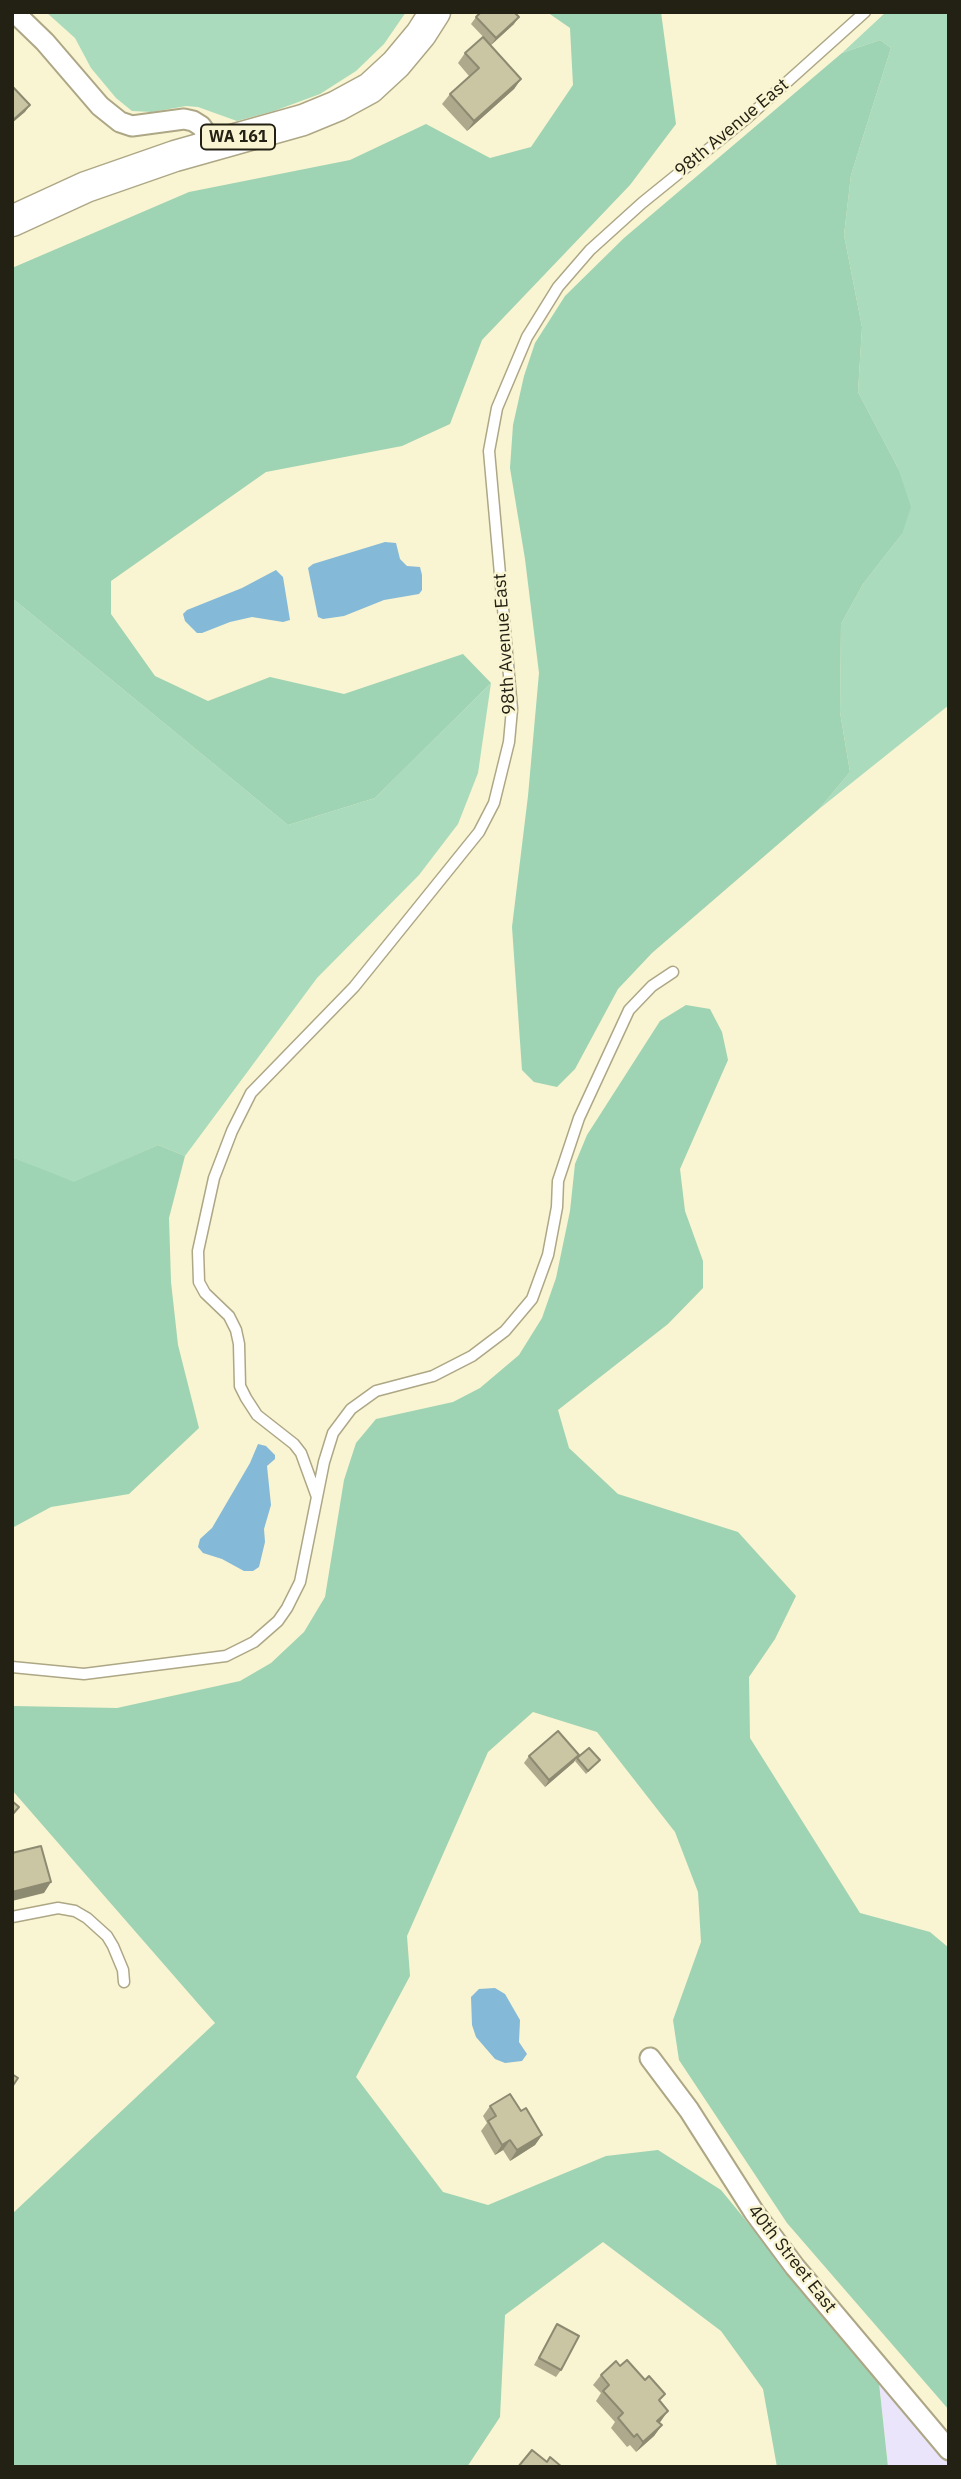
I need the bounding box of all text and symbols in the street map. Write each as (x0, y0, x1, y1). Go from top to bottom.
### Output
street label: 98th Avenue East (671, 74, 793, 182)
road number: WA 161 (201, 125, 275, 150)
street label: 98th Avenue East (489, 573, 521, 715)
street label: 40th Street East (743, 2201, 841, 2317)

